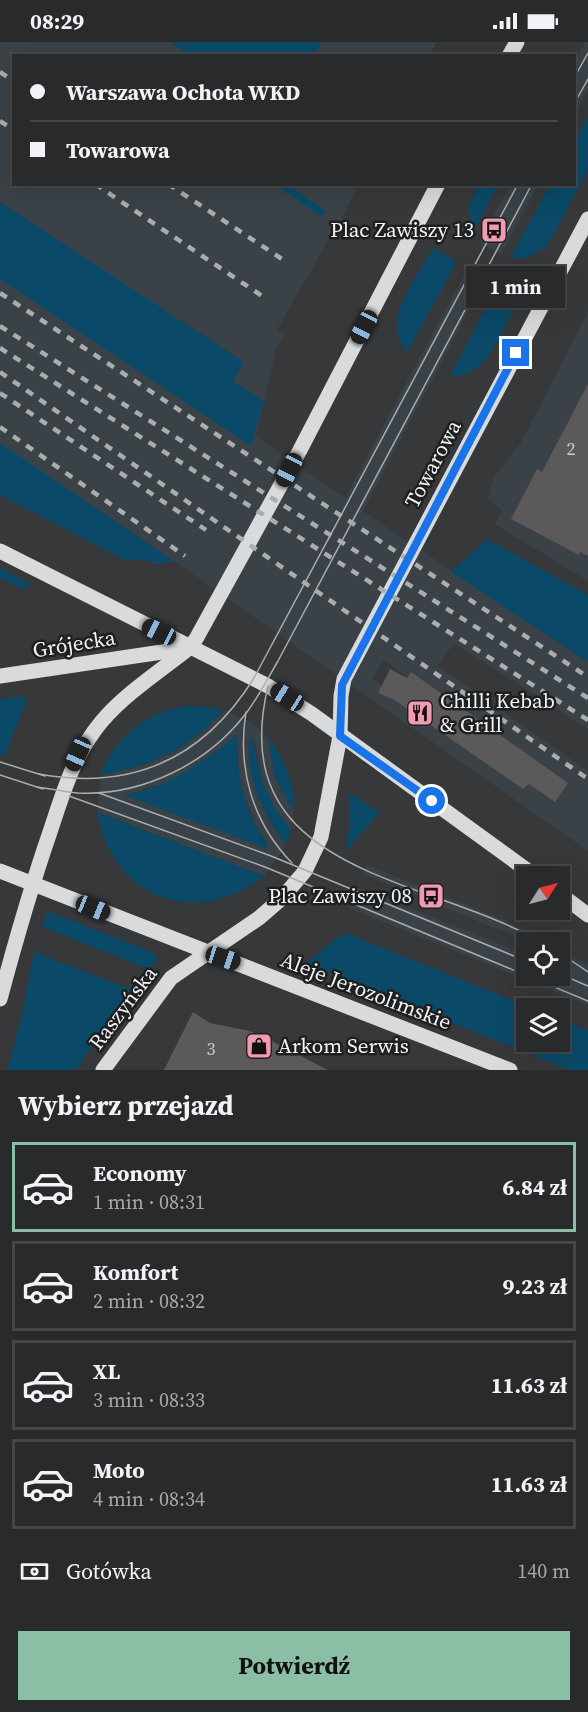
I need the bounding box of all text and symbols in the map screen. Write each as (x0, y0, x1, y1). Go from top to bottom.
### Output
text: 08:29 (30, 6, 84, 36)
text: Warszawa Ochota WKD (66, 77, 300, 107)
text: Towarowa (66, 135, 170, 165)
place label: Plac Zawiszy 13 (330, 215, 474, 244)
bus stop icon: Plac Zawiszy 13 (479, 215, 509, 245)
callout: 1 min (466, 266, 566, 308)
text: 1 min (490, 273, 541, 301)
car (348, 307, 380, 347)
route end (502, 339, 529, 366)
street label: Towarowa (397, 414, 468, 513)
house number: 2 (567, 436, 576, 461)
car (273, 450, 305, 490)
car (139, 616, 179, 648)
street label: Grójecka (31, 623, 118, 664)
car (267, 680, 307, 714)
place label: Chilli Kebab & Grill (440, 686, 555, 739)
restaurant icon: Chilli Kebab & Grill (405, 698, 435, 728)
car (62, 734, 94, 774)
route start (418, 787, 445, 814)
north arrow (516, 866, 570, 920)
map controls (516, 866, 570, 1052)
place label: Plac Zawiszy 08 (268, 881, 412, 910)
bus stop icon: Plac Zawiszy 08 (416, 881, 446, 911)
car (73, 893, 113, 923)
button: locate (516, 932, 570, 986)
car (203, 944, 243, 972)
street label: Aleje Jerozolimskie (277, 945, 456, 1036)
street label: Raszyńska (82, 960, 164, 1055)
button: layers (516, 998, 570, 1052)
shop icon: Arkom Serwis (244, 1031, 274, 1061)
place label: Arkom Serwis (278, 1031, 409, 1060)
house number: 3 (207, 1036, 216, 1061)
text: Wybierz przejazd (18, 1087, 234, 1124)
text: Economy (93, 1158, 187, 1188)
icon: car (21, 1160, 75, 1214)
text: 6.84 zł (503, 1172, 567, 1202)
text: 1 min · 08:31 (93, 1188, 205, 1216)
text: Komfort (93, 1257, 178, 1287)
icon: car (21, 1259, 75, 1313)
text: 9.23 zł (503, 1271, 567, 1301)
text: 2 min · 08:32 (93, 1287, 205, 1315)
text: XL (93, 1356, 120, 1386)
icon: car (21, 1358, 75, 1412)
text: 11.63 zł (491, 1370, 567, 1400)
text: 3 min · 08:33 (93, 1386, 205, 1414)
text: Moto (93, 1455, 145, 1485)
icon: car (21, 1457, 75, 1511)
text: 11.63 zł (491, 1469, 567, 1499)
text: 4 min · 08:34 (93, 1485, 205, 1513)
icon: cash (18, 1555, 51, 1588)
text: Gotówka (66, 1556, 152, 1586)
text: 140 m (517, 1557, 570, 1585)
button: Potwierdź (18, 1631, 570, 1700)

